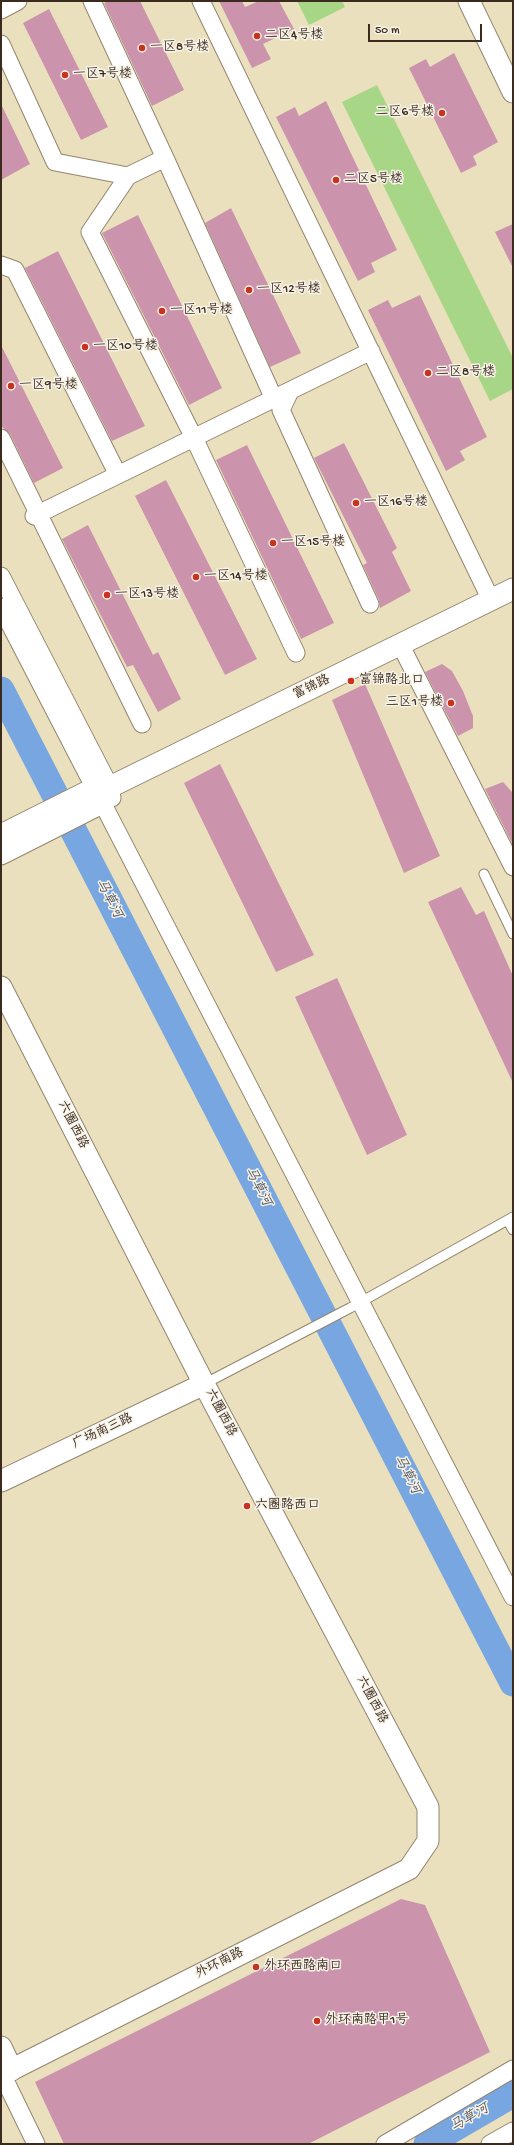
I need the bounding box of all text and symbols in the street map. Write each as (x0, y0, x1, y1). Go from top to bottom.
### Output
scale bar (370, 16, 484, 42)
text: 50 m (375, 24, 400, 38)
place label: 二区4号楼 (265, 28, 323, 44)
marker: 二区4号楼 (252, 31, 262, 41)
place label: 一区8号楼 (150, 40, 209, 56)
marker: 一区8号楼 (137, 43, 147, 53)
place label: 一区7号楼 (73, 67, 132, 83)
marker: 一区7号楼 (60, 70, 70, 80)
place label: 二区6号楼 (375, 105, 434, 121)
marker: 二区6号楼 (437, 108, 447, 118)
place label: 二区5号楼 (344, 172, 403, 188)
marker: 二区5号楼 (331, 175, 341, 185)
place label: 一区12号楼 (257, 282, 321, 298)
marker: 一区12号楼 (244, 285, 254, 295)
place label: 一区11号楼 (170, 303, 232, 319)
marker: 一区11号楼 (157, 306, 167, 316)
place label: 一区10号楼 (93, 339, 158, 355)
marker: 一区10号楼 (80, 342, 90, 352)
place label: 二区8号楼 (436, 365, 495, 381)
marker: 二区8号楼 (423, 368, 433, 378)
place label: 一区9号楼 (19, 378, 78, 394)
marker: 一区9号楼 (6, 381, 16, 391)
place label: 一区16号楼 (364, 495, 428, 511)
marker: 一区16号楼 (351, 498, 361, 508)
place label: 一区15号楼 (281, 535, 345, 551)
marker: 一区15号楼 (268, 538, 278, 548)
place label: 一区14号楼 (204, 569, 267, 585)
marker: 一区14号楼 (191, 572, 201, 582)
place label: 一区13号楼 (115, 587, 179, 603)
marker: 一区13号楼 (102, 590, 112, 600)
street label: 富锦路 (291, 672, 333, 704)
place label: 富锦路北口 (359, 673, 424, 689)
marker: 富锦路北口 (346, 676, 356, 686)
place label: 三区1号楼 (386, 695, 443, 711)
marker: 三区1号楼 (446, 698, 456, 708)
water label: 马草河 (91, 876, 125, 922)
street label: 六圈西路 (53, 1098, 91, 1152)
water label: 马草河 (240, 1164, 274, 1210)
street label: 六圈西路 (201, 1386, 239, 1440)
street label: 广场南三路 (70, 1411, 136, 1453)
water label: 马草河 (389, 1452, 423, 1498)
place label: 六圈路西口 (255, 1498, 320, 1514)
marker: 六圈路西口 (242, 1501, 252, 1511)
street label: 六圈西路 (352, 1673, 390, 1727)
street label: 外环南路 (193, 1945, 247, 1983)
place label: 外环西路南口 (264, 1959, 342, 1975)
marker: 外环西路南口 (251, 1962, 261, 1972)
place label: 外环南路甲1号 (325, 2013, 408, 2029)
marker: 外环南路甲1号 (312, 2016, 322, 2026)
water label: 马草河 (448, 2101, 492, 2137)

